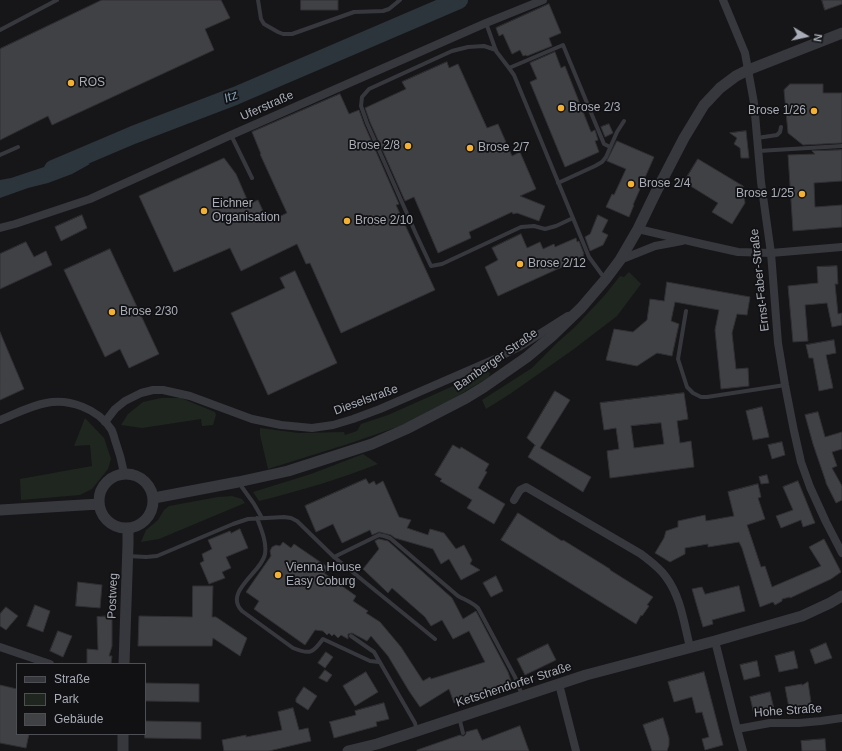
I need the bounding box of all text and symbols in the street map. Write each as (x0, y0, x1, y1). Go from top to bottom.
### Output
north arrow (786, 16, 826, 56)
text: N (811, 33, 824, 43)
place label: ROS (79, 76, 105, 90)
marker: ROS (66, 78, 76, 88)
water label: Itz (222, 87, 240, 107)
street label: Uferstraße (238, 88, 296, 124)
place label: Brose 2/3 (569, 101, 620, 115)
marker: Brose 2/3 (556, 103, 566, 113)
place label: Brose 1/26 (748, 104, 806, 118)
marker: Brose 1/26 (809, 106, 819, 116)
place label: Brose 2/8 (349, 139, 400, 153)
marker: Brose 2/8 (403, 141, 413, 151)
place label: Brose 2/7 (478, 141, 529, 155)
marker: Brose 2/7 (465, 143, 475, 153)
place label: Brose 2/4 (639, 177, 690, 191)
marker: Brose 2/4 (626, 179, 636, 189)
place label: Brose 1/25 (736, 187, 794, 201)
marker: Brose 1/25 (797, 189, 807, 199)
place label: Eichner Organisation (212, 197, 280, 225)
marker: Eichner Organisation (199, 206, 209, 216)
place label: Brose 2/10 (355, 214, 413, 228)
marker: Brose 2/10 (342, 216, 352, 226)
street label: Ernst-Faber-Straße (747, 228, 773, 332)
place label: Brose 2/12 (528, 257, 586, 271)
marker: Brose 2/12 (515, 259, 525, 269)
place label: Brose 2/30 (120, 305, 178, 319)
marker: Brose 2/30 (107, 307, 117, 317)
street label: Bamberger Straße (451, 326, 541, 394)
street label: Dieselstraße (332, 382, 400, 418)
place label: Vienna House Easy Coburg (286, 561, 361, 589)
marker: Vienna House Easy Coburg (273, 570, 283, 580)
street label: Postweg (105, 573, 121, 619)
street label: Ketschendorfer Straße (454, 659, 574, 711)
legend (16, 663, 146, 735)
text: Straße (54, 672, 90, 686)
text: Park (54, 692, 79, 706)
street label: Hohe Straße (754, 701, 822, 721)
text: Gebäude (54, 712, 103, 726)

